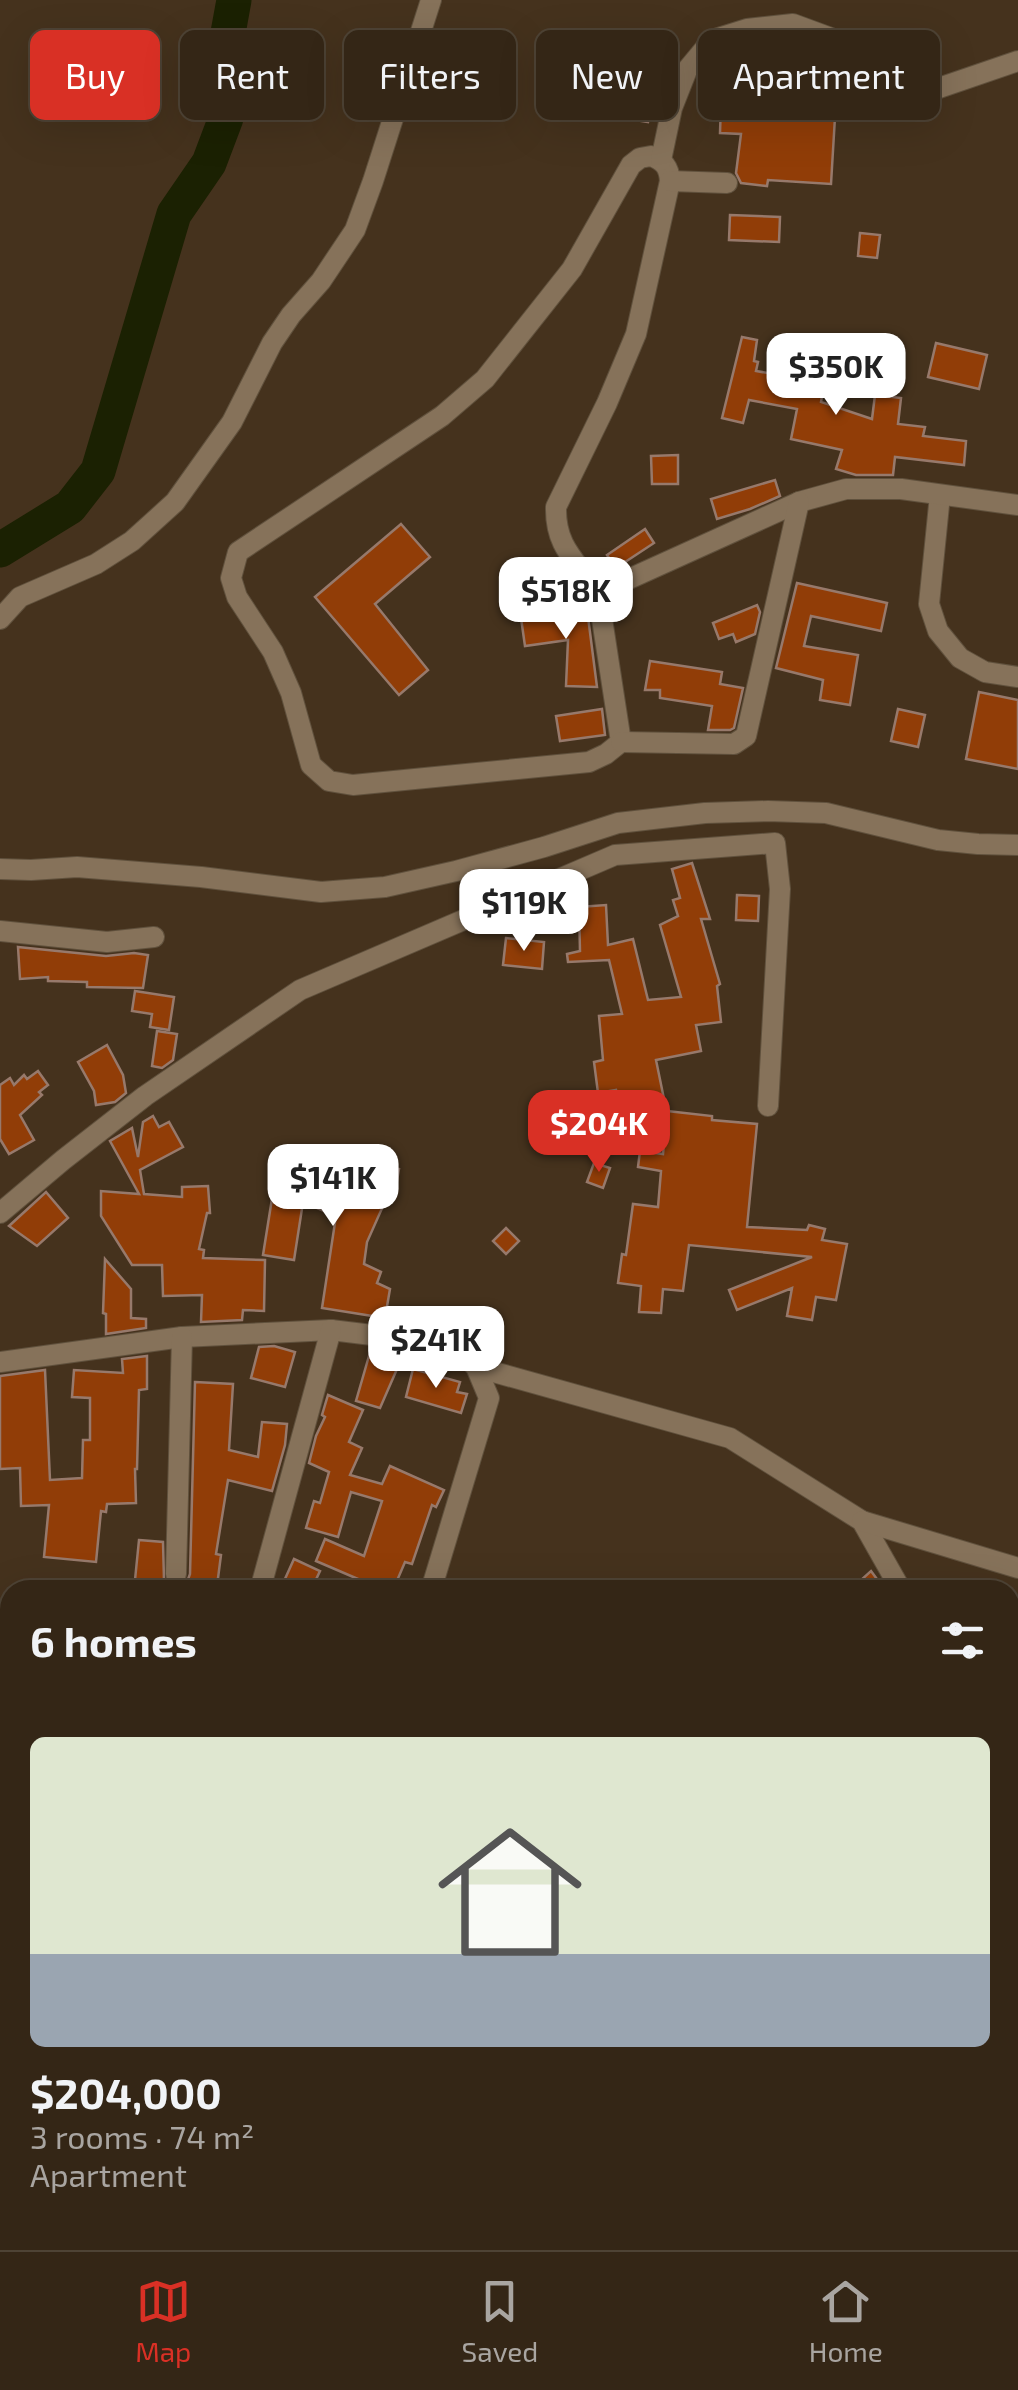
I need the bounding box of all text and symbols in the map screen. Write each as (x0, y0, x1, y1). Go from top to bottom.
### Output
chip: Buy (30, 30, 160, 120)
chip: Rent (180, 30, 324, 120)
chip: Filters (344, 30, 516, 120)
chip: New (536, 30, 678, 120)
chip: Apartment (698, 30, 940, 120)
pin: $350K (766, 333, 906, 418)
text: $350K (789, 346, 883, 384)
pin: $518K (496, 557, 636, 642)
text: $518K (521, 570, 611, 608)
pin: $119K (454, 869, 594, 954)
text: $119K (481, 882, 567, 920)
pin: $204K (529, 1090, 669, 1175)
text: $204K (550, 1103, 648, 1141)
pin: $141K (263, 1144, 403, 1229)
text: $141K (290, 1157, 376, 1195)
pin: $241K (366, 1306, 506, 1391)
text: $241K (390, 1319, 482, 1357)
icon: filters (935, 1613, 990, 1668)
text: 6 homes (30, 1615, 197, 1665)
icon: home (420, 1802, 600, 1982)
text: $204,000 (30, 2067, 222, 2117)
text: 3 rooms · 74 m² (30, 2117, 254, 2155)
text: Apartment (30, 2155, 187, 2193)
tab: Map (135, 2274, 191, 2368)
tab: Saved (462, 2274, 538, 2368)
tab: Home (809, 2274, 883, 2368)

